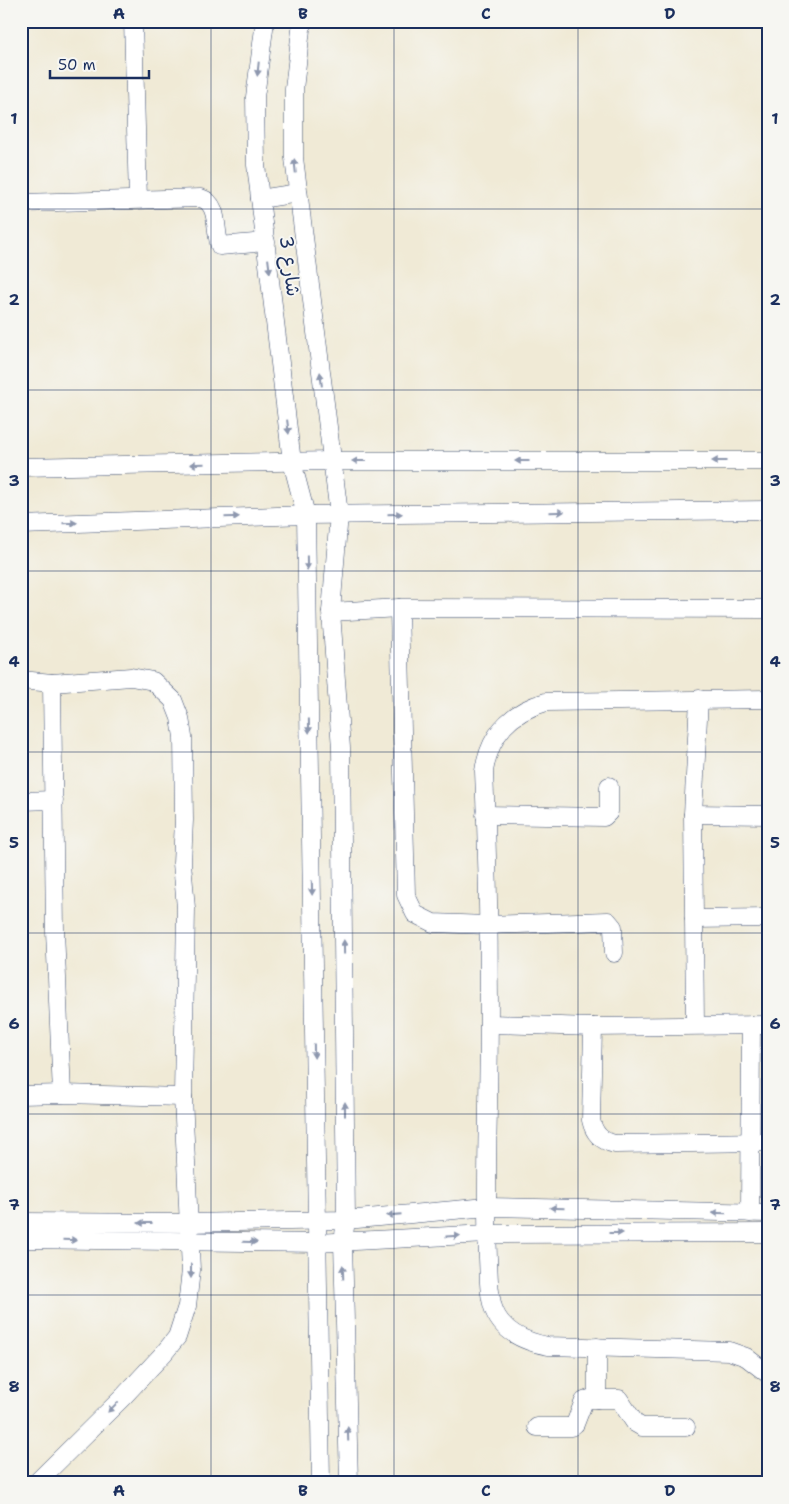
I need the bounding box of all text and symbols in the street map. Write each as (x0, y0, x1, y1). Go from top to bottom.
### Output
text: A (113, 3, 125, 24)
text: B (298, 3, 308, 24)
text: C (481, 3, 491, 24)
text: D (664, 3, 676, 24)
scale bar (50, 48, 149, 80)
text: 50 m (58, 55, 96, 75)
one-way arrow (253, 62, 261, 78)
text: 1 (10, 108, 18, 129)
text: 1 (771, 108, 779, 129)
one-way arrow (291, 158, 299, 174)
street label: شارع 3 (273, 234, 306, 298)
one-way arrow (265, 258, 273, 274)
text: 2 (8, 289, 20, 310)
text: 2 (769, 289, 781, 310)
one-way arrow (317, 371, 325, 387)
one-way arrow (284, 419, 292, 435)
one-way arrow (351, 457, 367, 465)
one-way arrow (513, 457, 529, 465)
one-way arrow (711, 457, 727, 465)
one-way arrow (188, 460, 204, 468)
text: 3 (8, 470, 20, 491)
text: 3 (769, 470, 781, 491)
one-way arrow (550, 508, 566, 516)
one-way arrow (387, 510, 403, 518)
one-way arrow (225, 513, 241, 521)
one-way arrow (62, 519, 78, 527)
one-way arrow (303, 556, 311, 572)
text: 4 (8, 651, 20, 672)
text: 4 (769, 651, 781, 672)
one-way arrow (306, 718, 314, 734)
text: 5 (9, 832, 19, 853)
text: 5 (770, 832, 780, 853)
one-way arrow (308, 881, 316, 897)
one-way arrow (339, 939, 347, 955)
text: 6 (8, 1013, 20, 1034)
text: 6 (769, 1013, 781, 1034)
one-way arrow (310, 1043, 318, 1059)
one-way arrow (341, 1101, 349, 1117)
text: 7 (8, 1194, 20, 1215)
text: 7 (769, 1194, 781, 1215)
one-way arrow (548, 1204, 564, 1212)
one-way arrow (711, 1208, 727, 1216)
one-way arrow (386, 1211, 402, 1219)
one-way arrow (137, 1218, 153, 1226)
one-way arrow (608, 1229, 624, 1237)
one-way arrow (445, 1231, 461, 1239)
one-way arrow (62, 1236, 78, 1244)
one-way arrow (242, 1238, 258, 1246)
one-way arrow (339, 1263, 347, 1279)
one-way arrow (187, 1264, 195, 1280)
text: 8 (8, 1376, 20, 1397)
text: 8 (769, 1376, 781, 1397)
one-way arrow (107, 1401, 119, 1413)
one-way arrow (344, 1426, 352, 1442)
text: A (113, 1480, 125, 1501)
text: B (298, 1480, 308, 1501)
text: C (481, 1480, 491, 1501)
text: D (664, 1480, 676, 1501)

